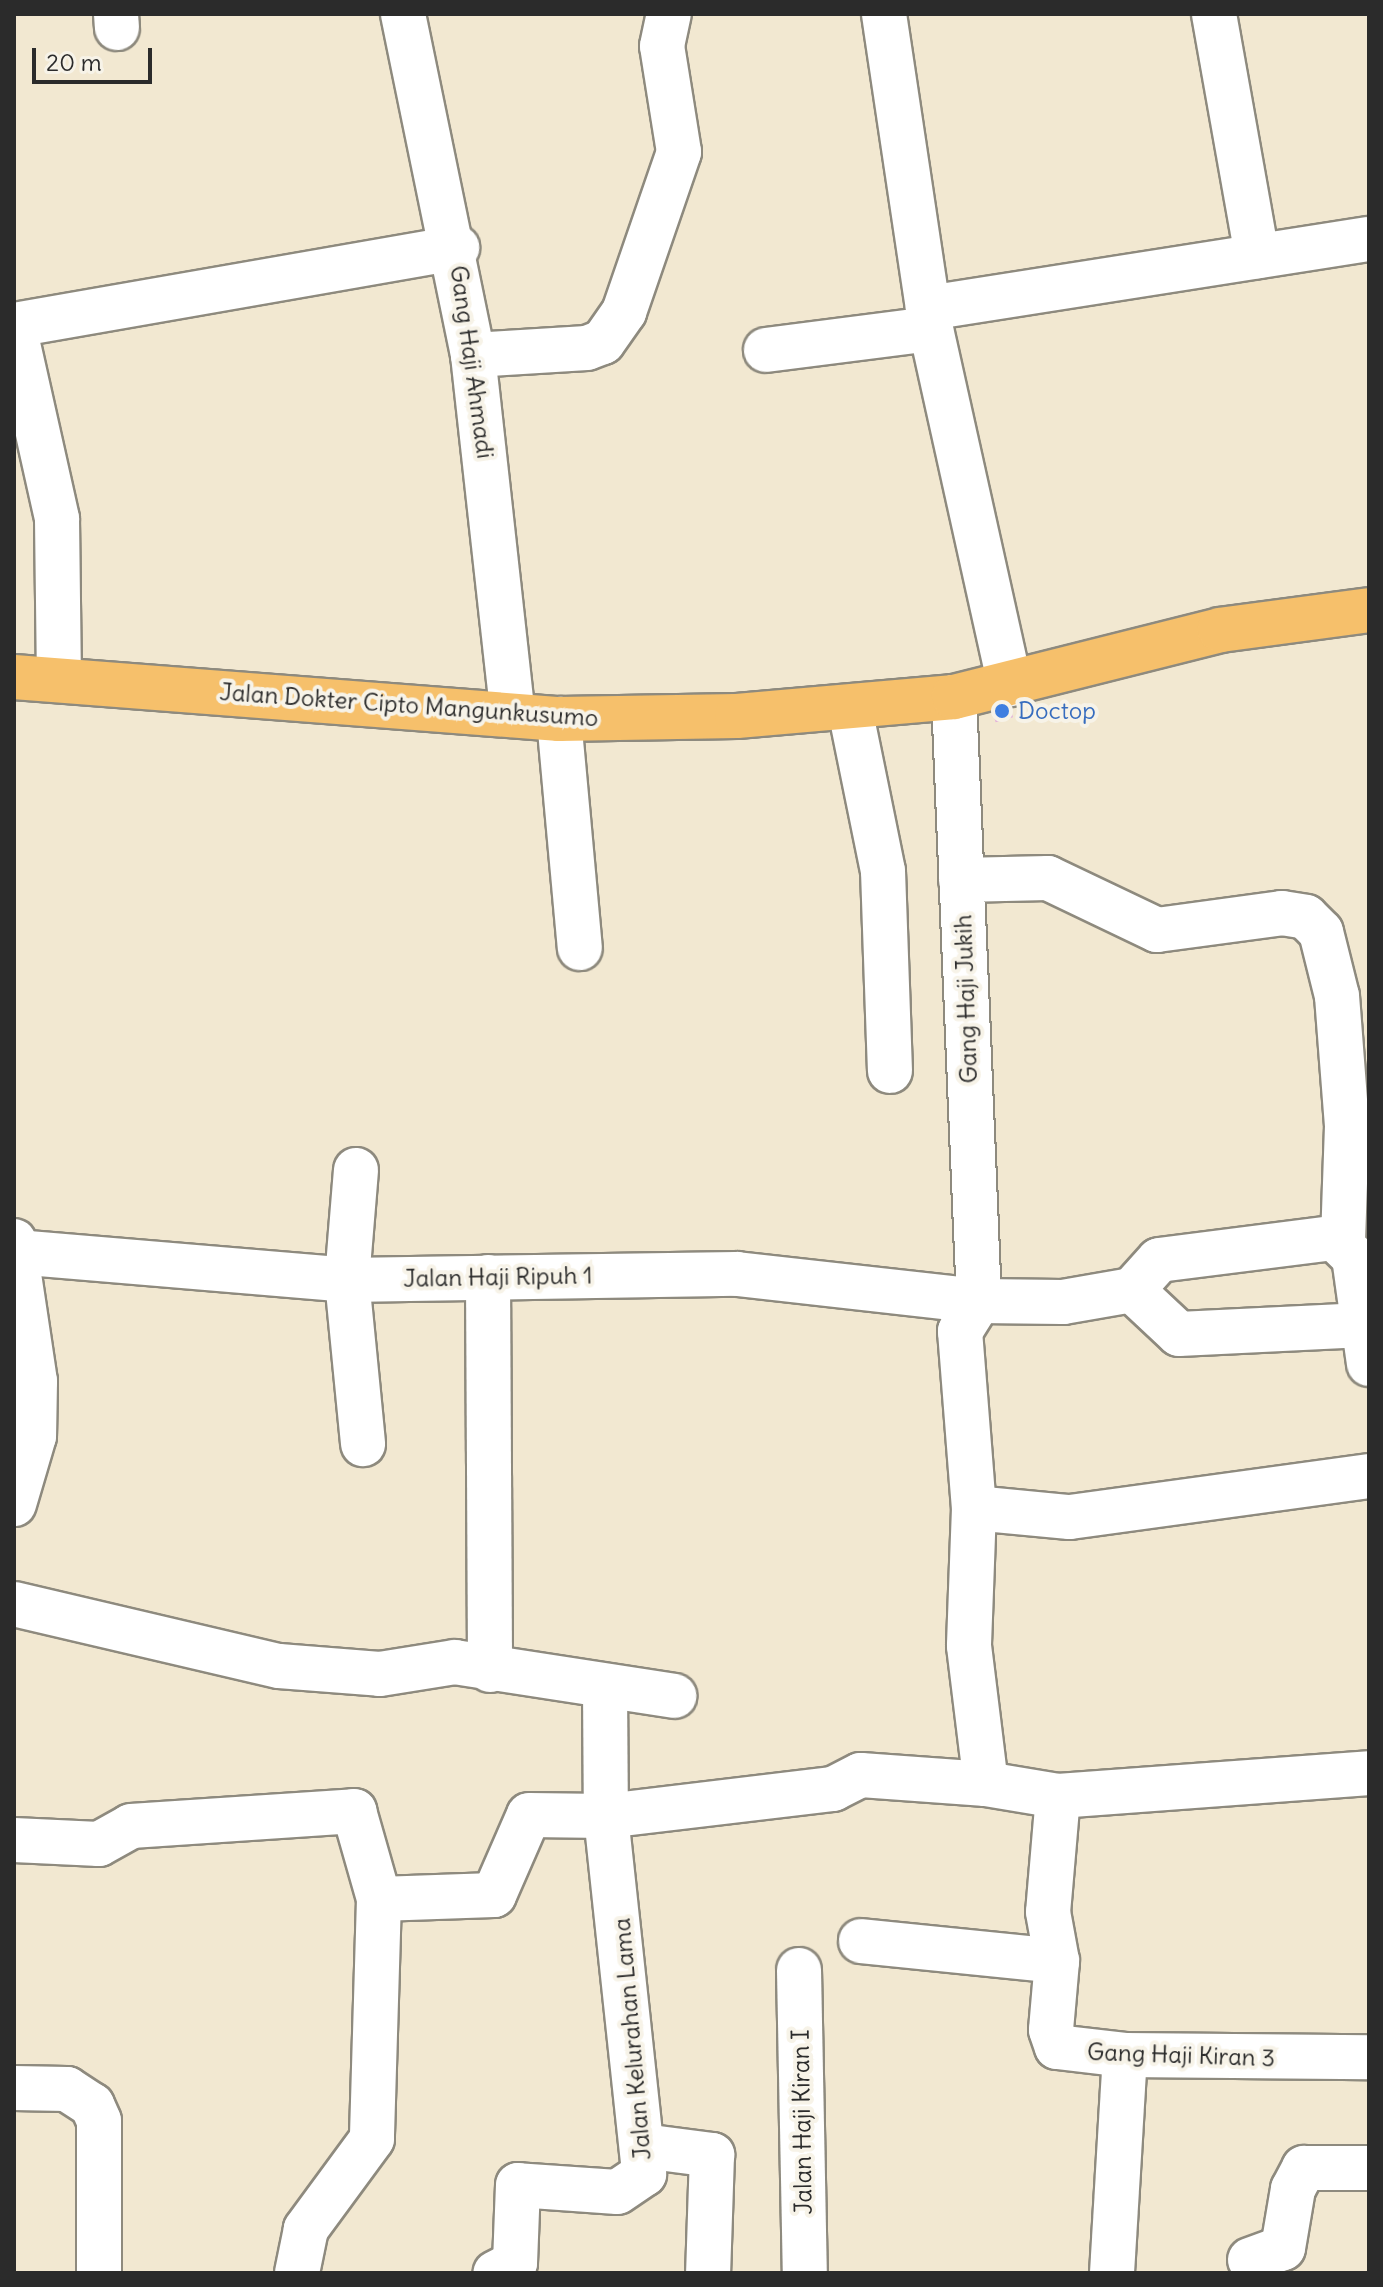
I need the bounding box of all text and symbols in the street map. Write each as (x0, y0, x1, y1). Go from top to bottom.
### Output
scale bar (36, 32, 156, 82)
text: 20 m (46, 47, 102, 77)
street label: Gang Haji Ahmadi (444, 264, 500, 460)
street label: Jalan Dokter Cipto Mangunkusumo (219, 677, 599, 733)
place label: Doctop (1018, 697, 1096, 725)
marker: Doctop (993, 702, 1011, 720)
street label: Gang Haji Jukih (949, 914, 983, 1084)
street label: Jalan Haji Ripuh 1 (403, 1261, 593, 1293)
street label: Jalan Kelurahan Lama (607, 1917, 657, 2161)
street label: Jalan Haji Kiran I (786, 2029, 818, 2215)
street label: Gang Haji Kiran 3 (1087, 2037, 1275, 2073)

